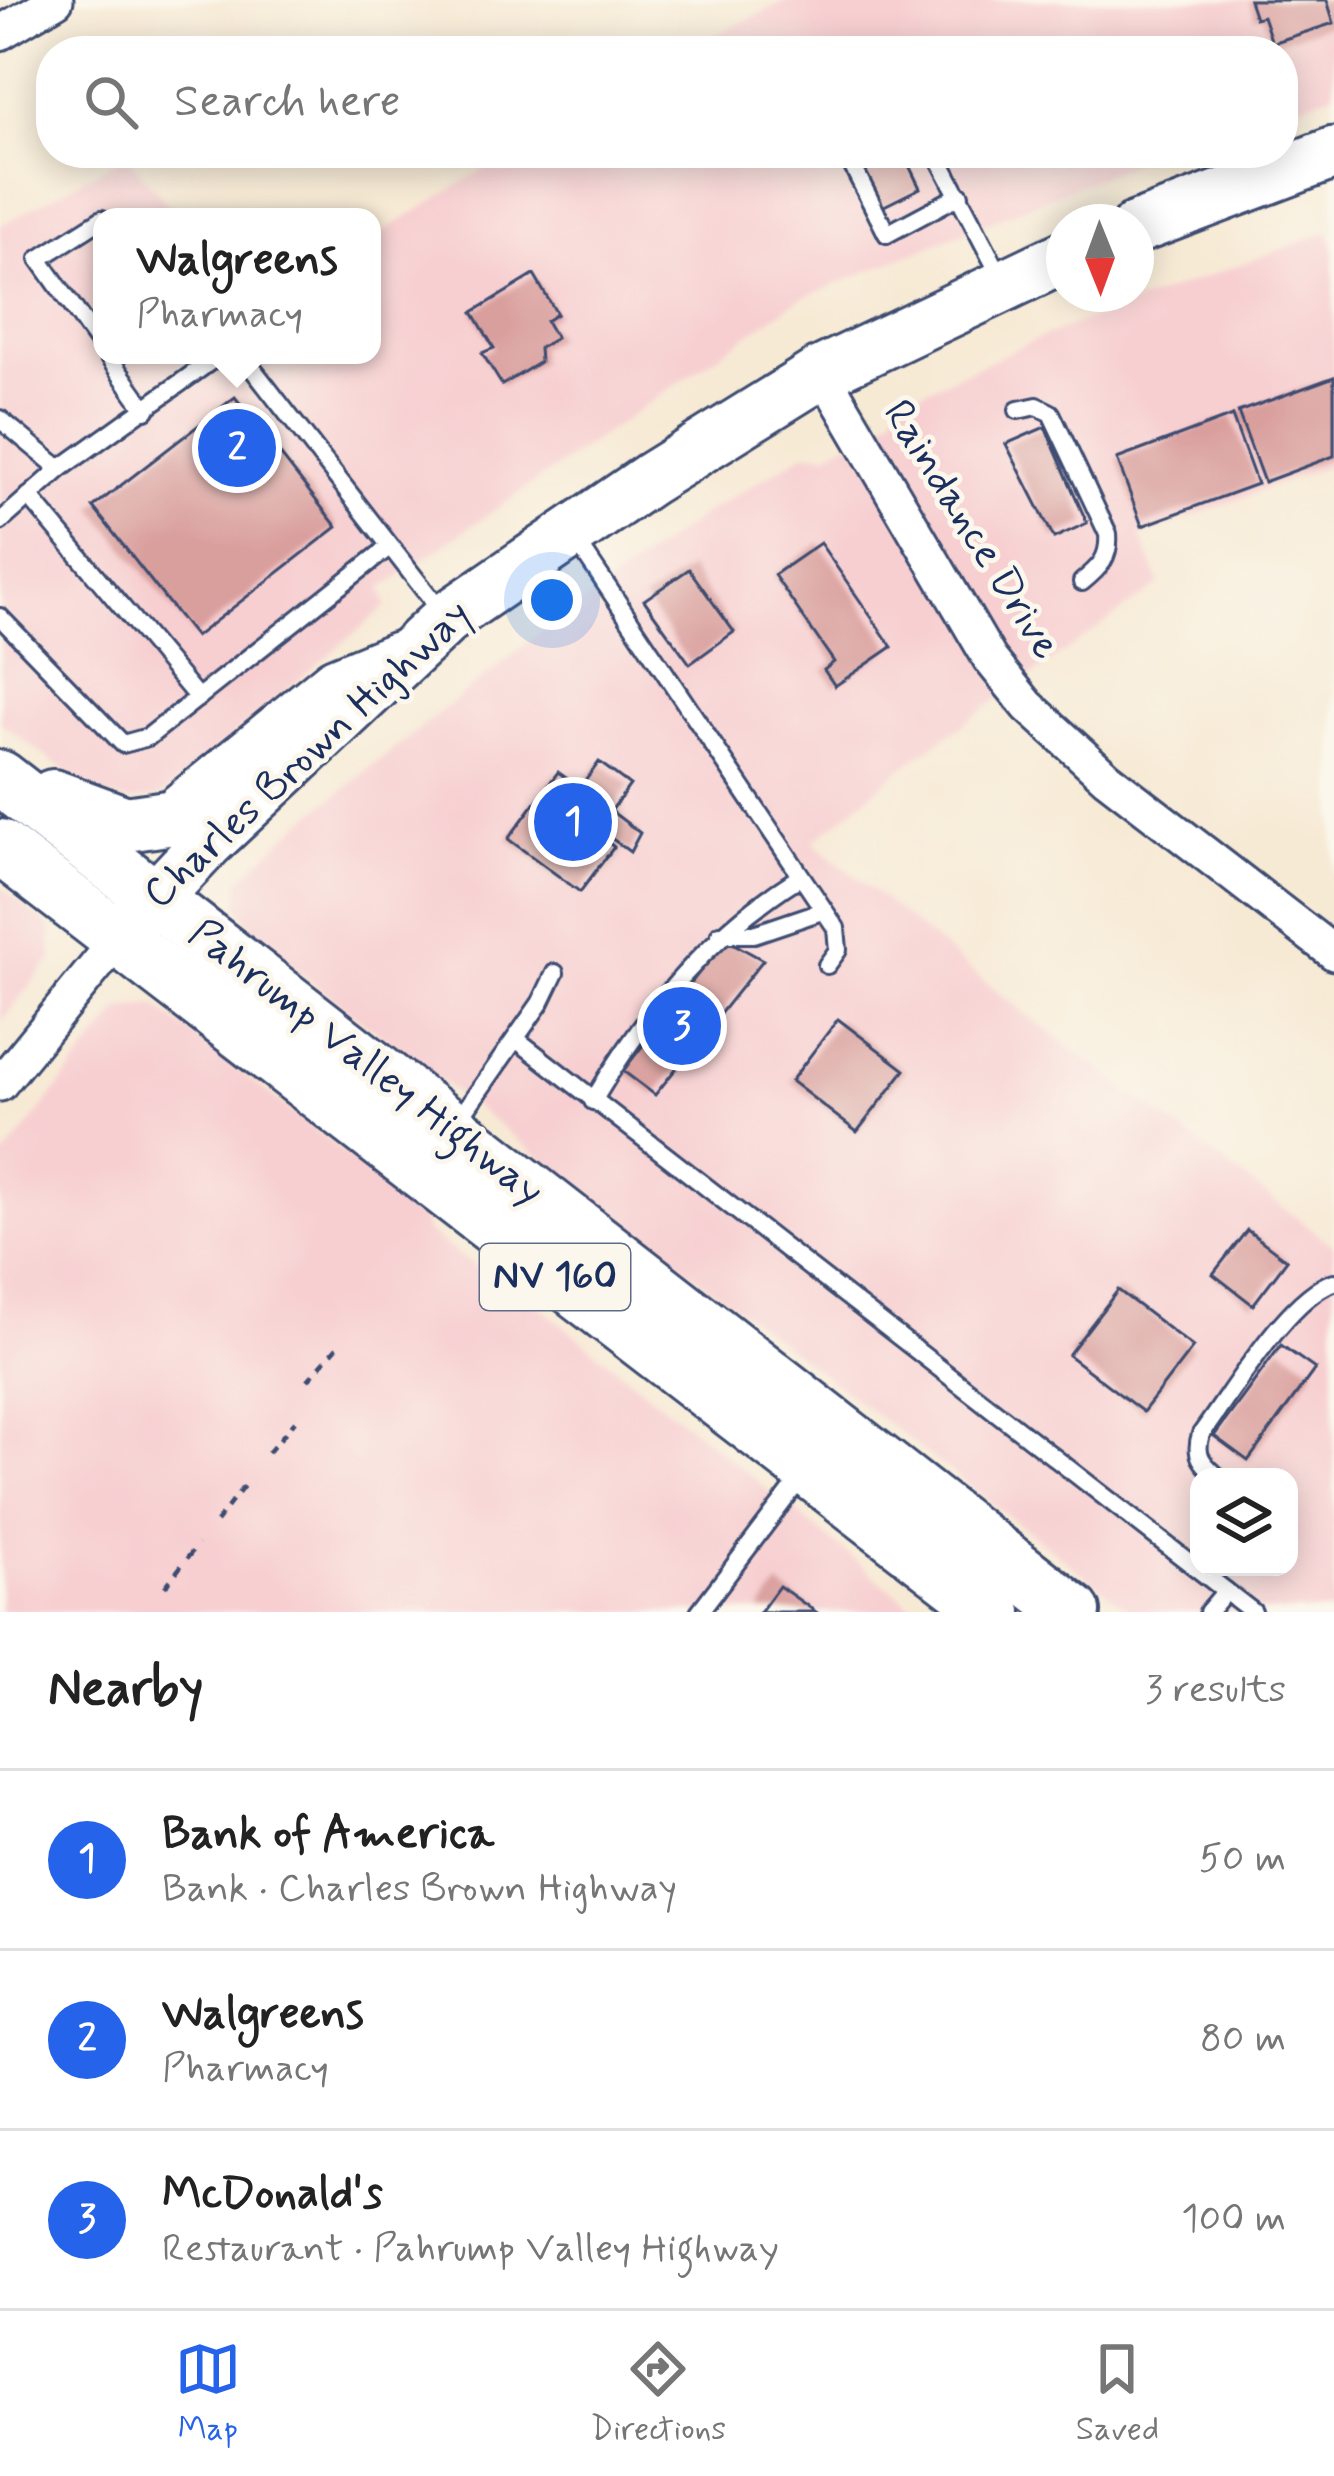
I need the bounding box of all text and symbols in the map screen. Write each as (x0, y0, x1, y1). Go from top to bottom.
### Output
search box (36, 36, 1298, 168)
icon: search (78, 69, 144, 135)
text: Search here (174, 73, 401, 132)
north arrow (1046, 204, 1154, 312)
popup (93, 208, 381, 364)
text: Walgreens (136, 231, 338, 290)
text: Pharmacy (136, 290, 303, 341)
street label: Raindance Drive (869, 390, 1073, 670)
pin: 2 (198, 403, 276, 493)
your location (522, 570, 582, 630)
street label: Charles Brown Highway (132, 588, 484, 922)
pin: 1 (534, 777, 612, 867)
street label: Pahrump Valley Highway (175, 907, 555, 1222)
pin: 3 (643, 981, 721, 1071)
road number: NV 160 (480, 1244, 630, 1310)
map controls (1190, 1468, 1298, 1576)
button: layers (1190, 1468, 1298, 1576)
text: Nearby (48, 1657, 203, 1723)
text: 3 results (1145, 1665, 1286, 1716)
text: Bank of America (162, 1805, 494, 1864)
text: 1 (78, 1834, 96, 1885)
text: 50 m (1199, 1834, 1286, 1885)
text: Bank · Charles Brown Highway (162, 1864, 677, 1915)
text: Walgreens (162, 1985, 364, 2044)
text: 2 (77, 2014, 97, 2065)
text: 80 m (1200, 2014, 1286, 2065)
text: Pharmacy (162, 2044, 329, 2095)
text: McDonald's (162, 2165, 383, 2224)
text: 3 (78, 2194, 96, 2245)
text: 100 m (1181, 2194, 1286, 2245)
text: Restaurant · Pahrump Valley Highway (162, 2224, 779, 2275)
tab: Map (175, 2336, 241, 2452)
tab: Directions (590, 2336, 726, 2452)
tab: Saved (1076, 2336, 1159, 2452)

